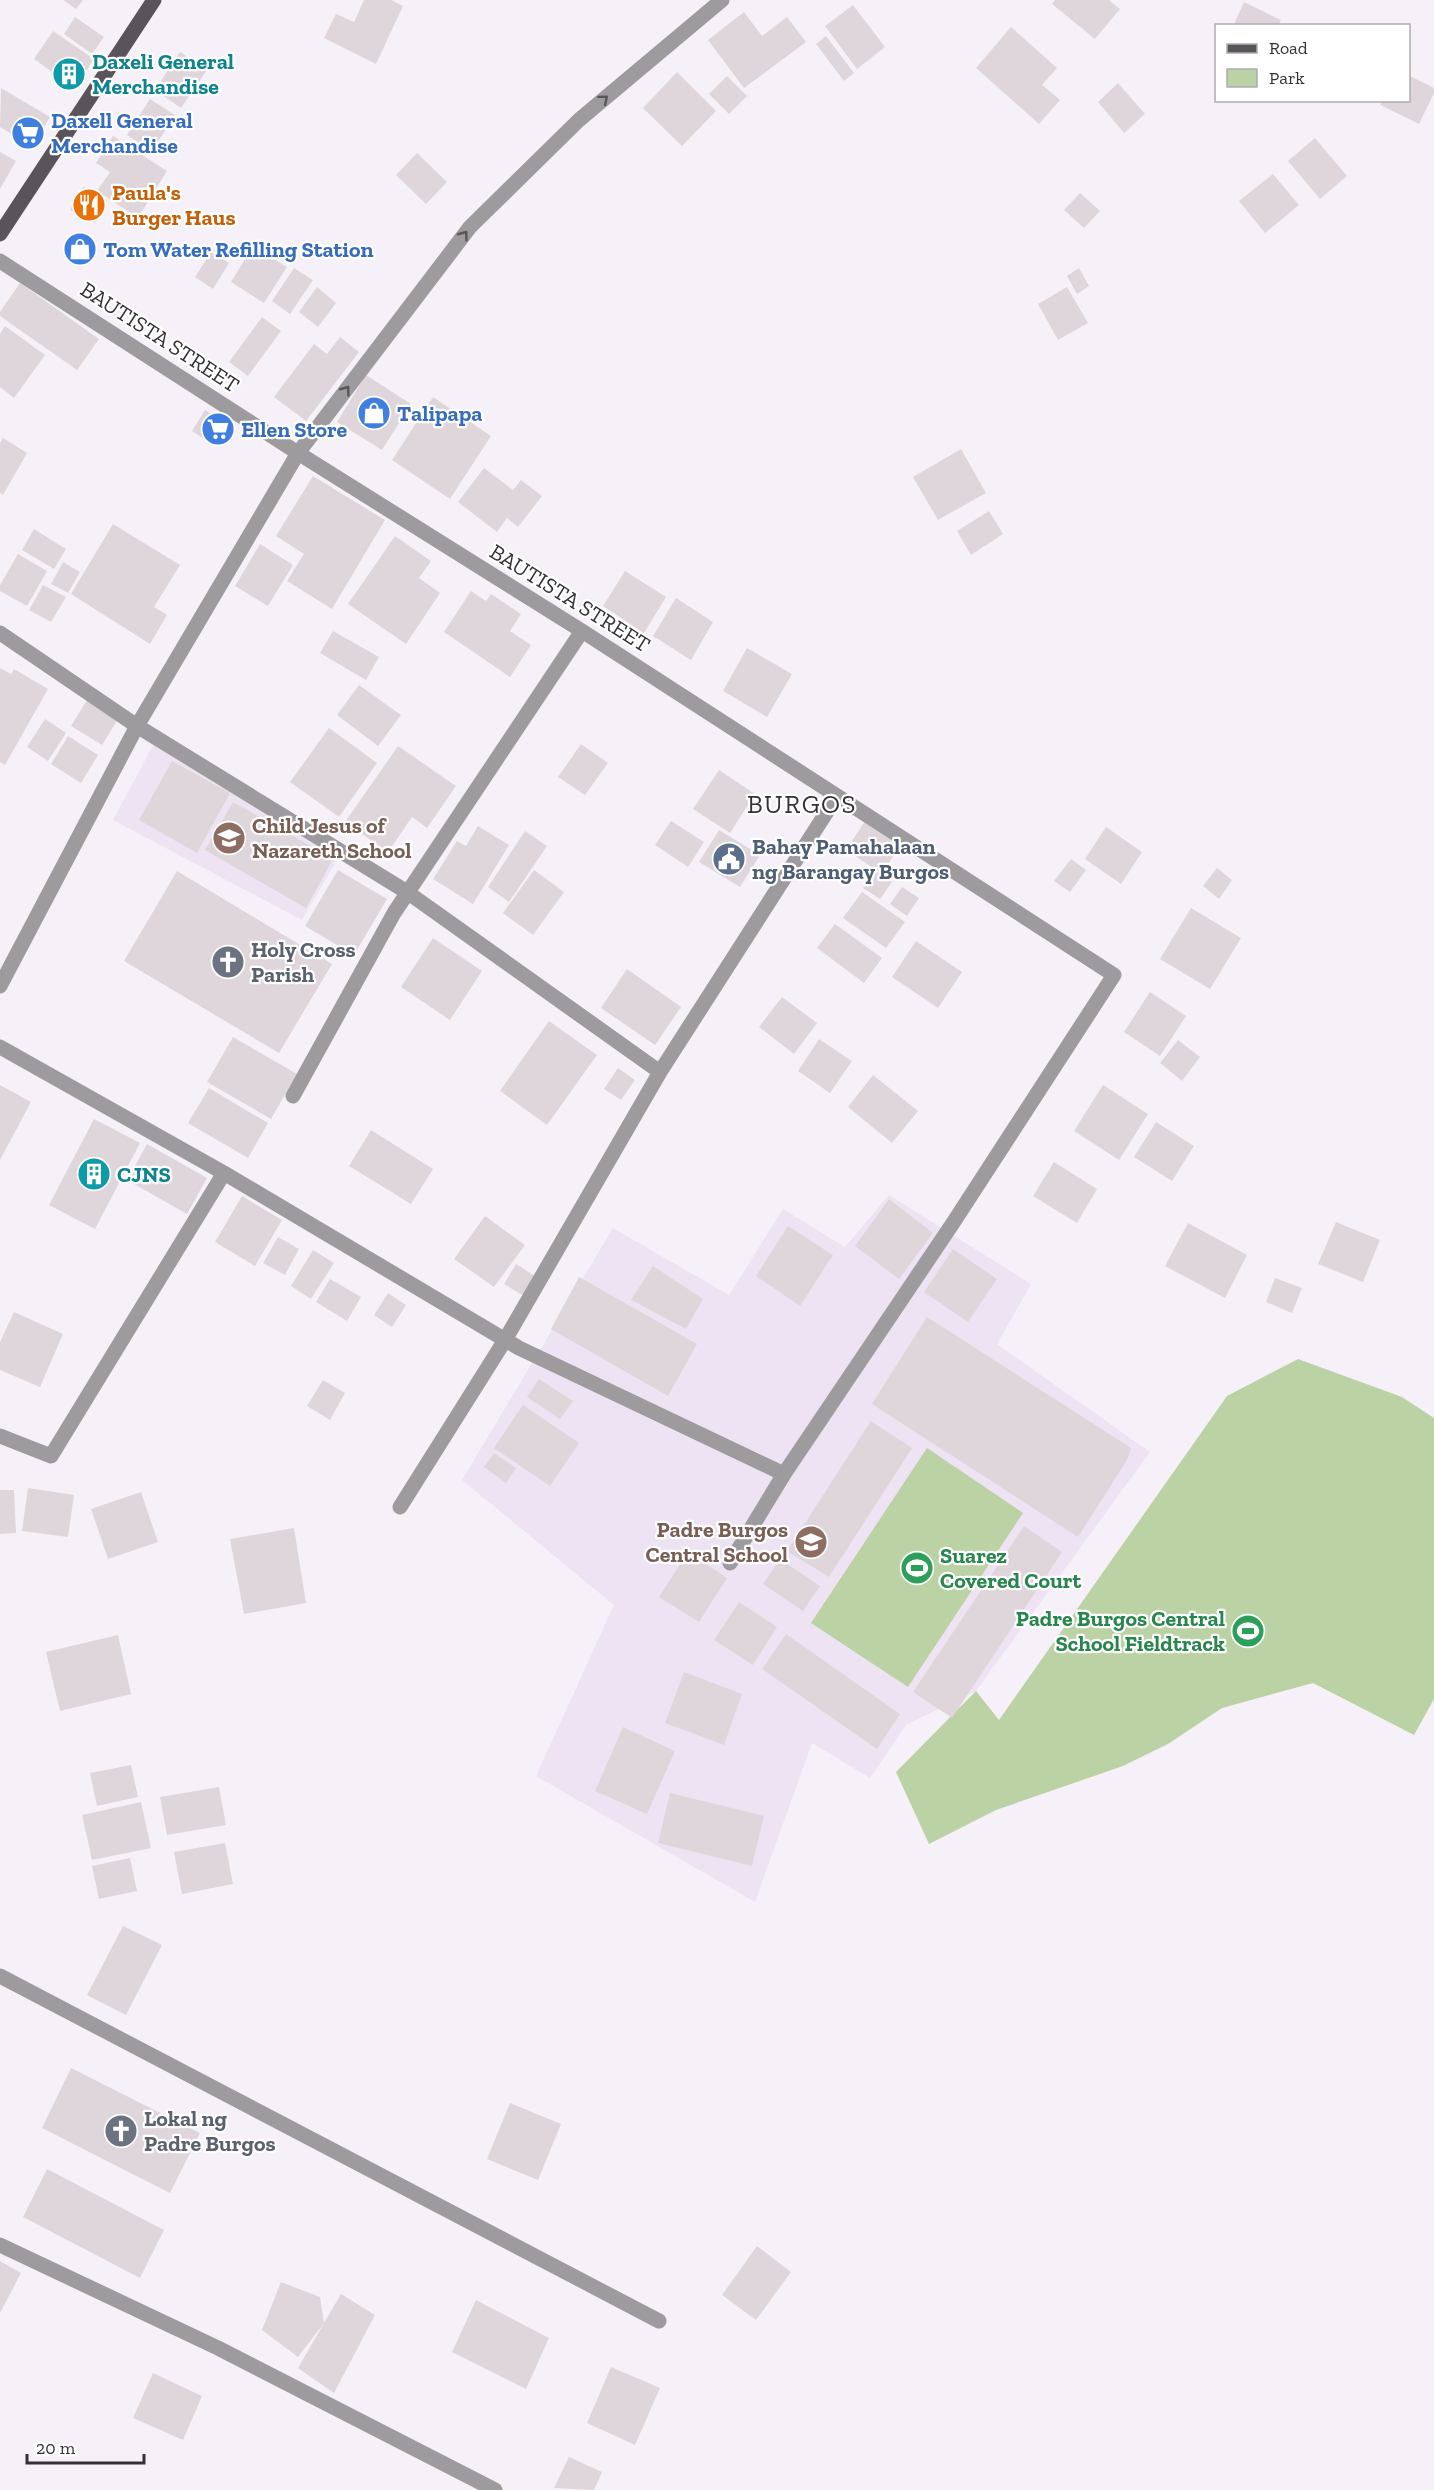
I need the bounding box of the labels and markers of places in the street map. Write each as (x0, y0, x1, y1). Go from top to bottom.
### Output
place label: Daxeli General Merchandise (92, 48, 234, 100)
building icon: Daxeli General Merchandise (51, 56, 87, 92)
place label: Daxell General Merchandise (51, 107, 193, 159)
supermarket icon: Daxell General Merchandise (10, 115, 46, 151)
place label: Paula's Burger Haus (112, 179, 236, 231)
restaurant icon: Paula's Burger Haus (71, 187, 107, 223)
shop icon: Tom Water Refilling Station (62, 231, 98, 267)
place label: Tom Water Refilling Station (103, 236, 374, 263)
shop icon: Talipapa (356, 395, 392, 431)
place label: Talipapa (397, 400, 482, 427)
supermarket icon: Ellen Store (200, 411, 236, 447)
place label: Ellen Store (241, 416, 348, 443)
place label: Child Jesus of Nazareth School (252, 812, 412, 864)
school or university icon: Child Jesus of Nazareth School (211, 820, 247, 856)
place label: Bahay Pamahalaan ng Barangay Burgos (752, 833, 949, 885)
public building icon: Bahay Pamahalaan ng Barangay Burgos (711, 841, 747, 877)
place label: Holy Cross Parish (251, 936, 356, 988)
church icon: Holy Cross Parish (210, 944, 246, 980)
building icon: CJNS (76, 1156, 112, 1192)
place label: CJNS (117, 1161, 171, 1188)
place label: Padre Burgos Central School (646, 1516, 788, 1568)
school or university icon: Padre Burgos Central School (793, 1524, 829, 1560)
place label: Suarez Covered Court (940, 1542, 1081, 1594)
sports icon: Suarez Covered Court (899, 1550, 935, 1586)
place label: Padre Burgos Central School Fieldtrack (1016, 1605, 1225, 1657)
sports icon: Padre Burgos Central School Fieldtrack (1230, 1613, 1266, 1649)
place label: Lokal ng Padre Burgos (144, 2105, 276, 2157)
church icon: Lokal ng Padre Burgos (103, 2113, 139, 2149)

